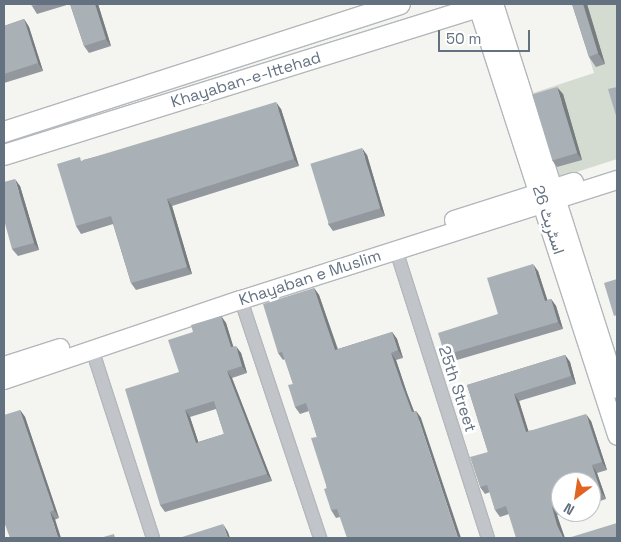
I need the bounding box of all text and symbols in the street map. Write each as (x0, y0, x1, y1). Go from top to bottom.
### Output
scale bar (441, 20, 534, 52)
text: 50 m (446, 29, 481, 48)
street label: Khayaban-e-Ittehad (169, 48, 323, 112)
street label: اسٹریٹ 26 (528, 183, 568, 257)
street label: Khayaban e Muslim (237, 246, 383, 310)
street label: 25th Street (434, 344, 480, 434)
north arrow (551, 472, 601, 522)
text: N (560, 499, 577, 519)

